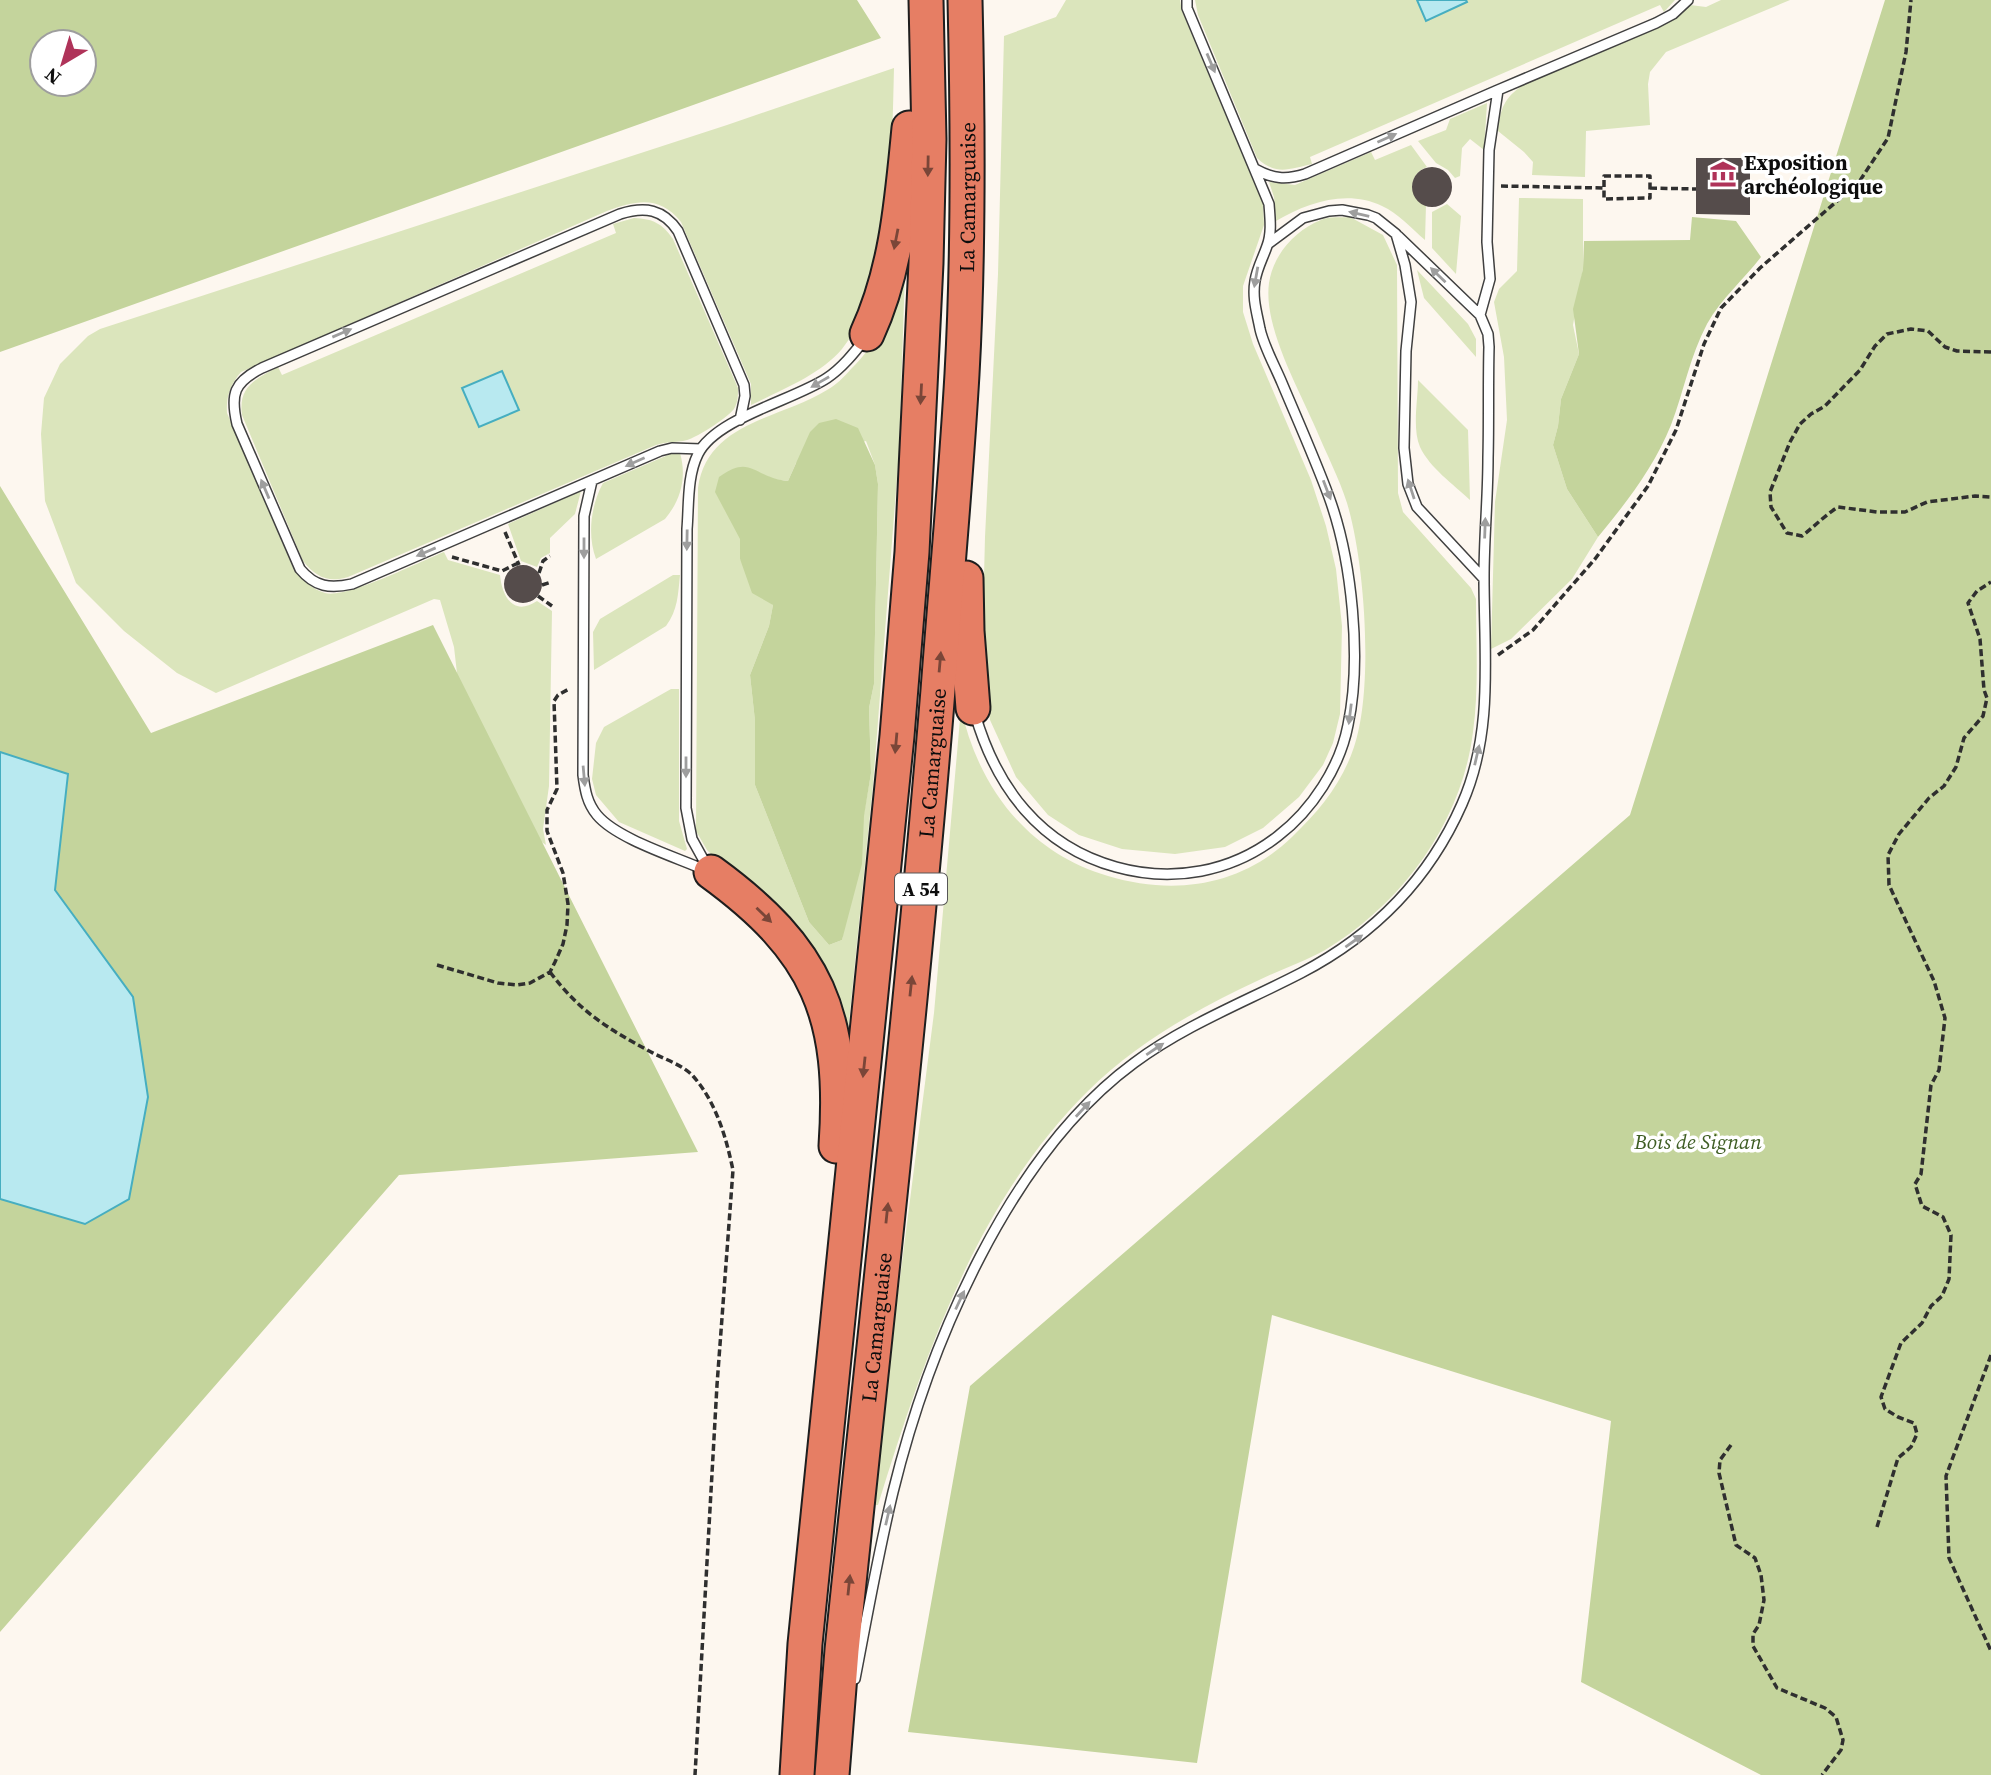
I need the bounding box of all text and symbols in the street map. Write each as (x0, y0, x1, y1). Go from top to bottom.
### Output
north arrow (28, 28, 98, 98)
one-way arrow (1206, 53, 1217, 74)
text: N (39, 62, 66, 91)
street label: La Camarguaise (952, 122, 982, 273)
one-way arrow (1377, 132, 1397, 144)
place label: Exposition archéologique (1744, 148, 1883, 201)
one-way arrow (923, 155, 934, 177)
museum icon: Exposition archéologique (1708, 159, 1738, 189)
one-way arrow (1348, 208, 1370, 219)
one-way arrow (890, 228, 901, 250)
one-way arrow (1251, 266, 1262, 288)
one-way arrow (1430, 267, 1447, 283)
one-way arrow (332, 327, 352, 339)
one-way arrow (810, 376, 829, 388)
one-way arrow (915, 383, 926, 405)
one-way arrow (624, 456, 645, 467)
one-way arrow (259, 478, 270, 499)
one-way arrow (1406, 479, 1416, 500)
one-way arrow (1321, 480, 1332, 501)
one-way arrow (1480, 517, 1491, 539)
one-way arrow (681, 529, 693, 551)
one-way arrow (578, 537, 590, 559)
one-way arrow (415, 546, 436, 557)
one-way arrow (935, 651, 946, 673)
street label: La Camarguaise (911, 687, 953, 839)
one-way arrow (1344, 703, 1355, 725)
one-way arrow (891, 732, 902, 754)
one-way arrow (1472, 744, 1483, 766)
one-way arrow (680, 757, 692, 779)
one-way arrow (579, 765, 590, 787)
road number: A 54 (895, 874, 947, 904)
one-way arrow (756, 906, 773, 923)
one-way arrow (1345, 934, 1363, 948)
one-way arrow (906, 975, 917, 997)
one-way arrow (1145, 1043, 1164, 1056)
one-way arrow (858, 1056, 869, 1078)
one-way arrow (1075, 1100, 1091, 1118)
park label: Bois de Signan (1633, 1127, 1762, 1156)
one-way arrow (882, 1201, 893, 1223)
street label: La Camarguaise (854, 1251, 898, 1403)
one-way arrow (955, 1290, 966, 1310)
one-way arrow (882, 1504, 893, 1526)
one-way arrow (844, 1574, 855, 1596)

